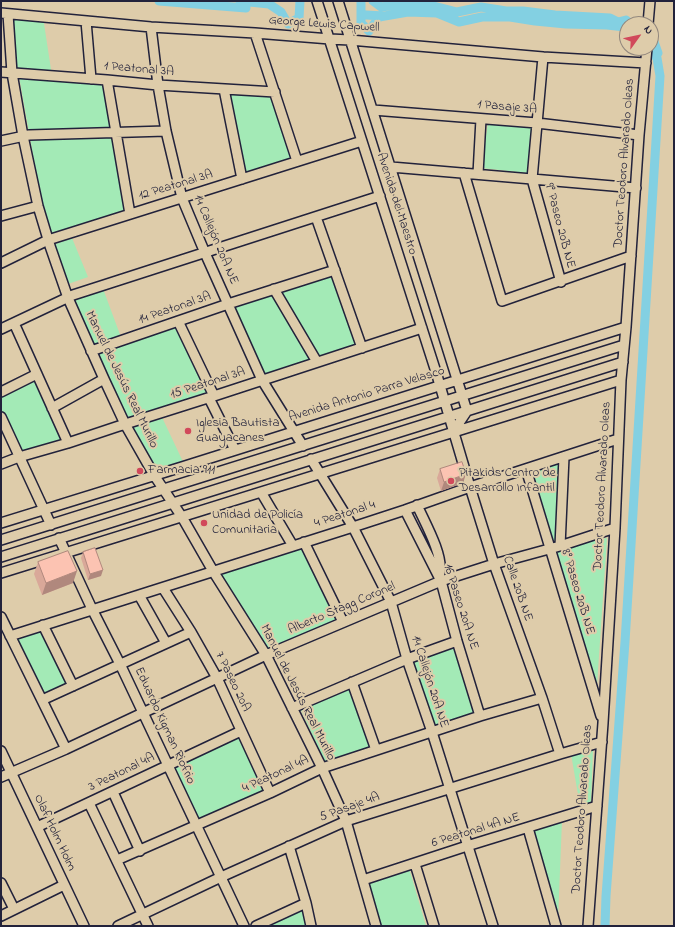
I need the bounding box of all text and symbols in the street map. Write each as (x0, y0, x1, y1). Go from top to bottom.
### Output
street label: George Lewis Capwell (268, 13, 380, 37)
north arrow (619, 16, 659, 56)
text: N (639, 23, 657, 37)
street label: 1 Peatonal 3A (103, 59, 175, 81)
street label: Doctor Teodoro Alvarado Oleas (611, 78, 639, 248)
street label: 1 Pasaje 3A (477, 98, 537, 118)
street label: Avenida del Maestro (372, 151, 420, 257)
street label: 12 Peatonal 3A (137, 167, 215, 205)
street label: 9° Paseo 20B NE (540, 182, 578, 270)
street label: 14 Callejón 20A NE (189, 193, 241, 287)
street label: 14 Peatonal 3A (137, 289, 213, 329)
street label: Manuel de Jesús Real Murillo (81, 309, 161, 451)
street label: Avenida Antonio Parra Velasco (287, 364, 447, 426)
street label: 15 Peatonal 3A (169, 365, 247, 403)
street label: Doctor Teodoro Alvarado Oleas (591, 401, 615, 571)
place label: Iglesia Bautista Guayacanes (196, 416, 279, 447)
marker: Iglesia Bautista Guayacanes (183, 426, 193, 436)
place label: Farmacia 911 (148, 463, 215, 479)
marker: Farmacia 911 (135, 466, 145, 476)
place label: Pitakids Centro de Desarrollo Infantil (459, 466, 556, 497)
marker: Pitakids Centro de Desarrollo Infantil (446, 476, 456, 486)
street label: 4 Peatonal 4 (312, 498, 378, 532)
place label: Unidad de Policía Comunitaria (212, 508, 303, 539)
marker: Unidad de Policía Comunitaria (199, 518, 209, 528)
street label: 8° Paseo 20B NE (557, 547, 597, 637)
street label: Calle 20B NE (499, 554, 535, 624)
street label: 16 Paseo 20A NE (439, 562, 481, 652)
street label: Alberto Stagg Coronel (286, 579, 398, 639)
street label: Manuel de Jesús Real Murillo (256, 622, 338, 764)
street label: 14 Callejón 20A NE (407, 634, 451, 730)
street label: 7 Paseo 20A (211, 649, 253, 715)
street label: Eduardo Kigman Riofrio (130, 665, 198, 787)
street label: Doctor Teodoro Alvarado Oleas (569, 724, 597, 894)
street label: 3 Peatonal 4A (86, 750, 158, 796)
street label: 4 Peatonal 4A (240, 753, 312, 797)
street label: 5 Pasaje 4A (318, 790, 382, 826)
street label: Olaf Holm Holm (29, 792, 79, 874)
street label: 6 Peatonal 4A NE (430, 810, 522, 852)

